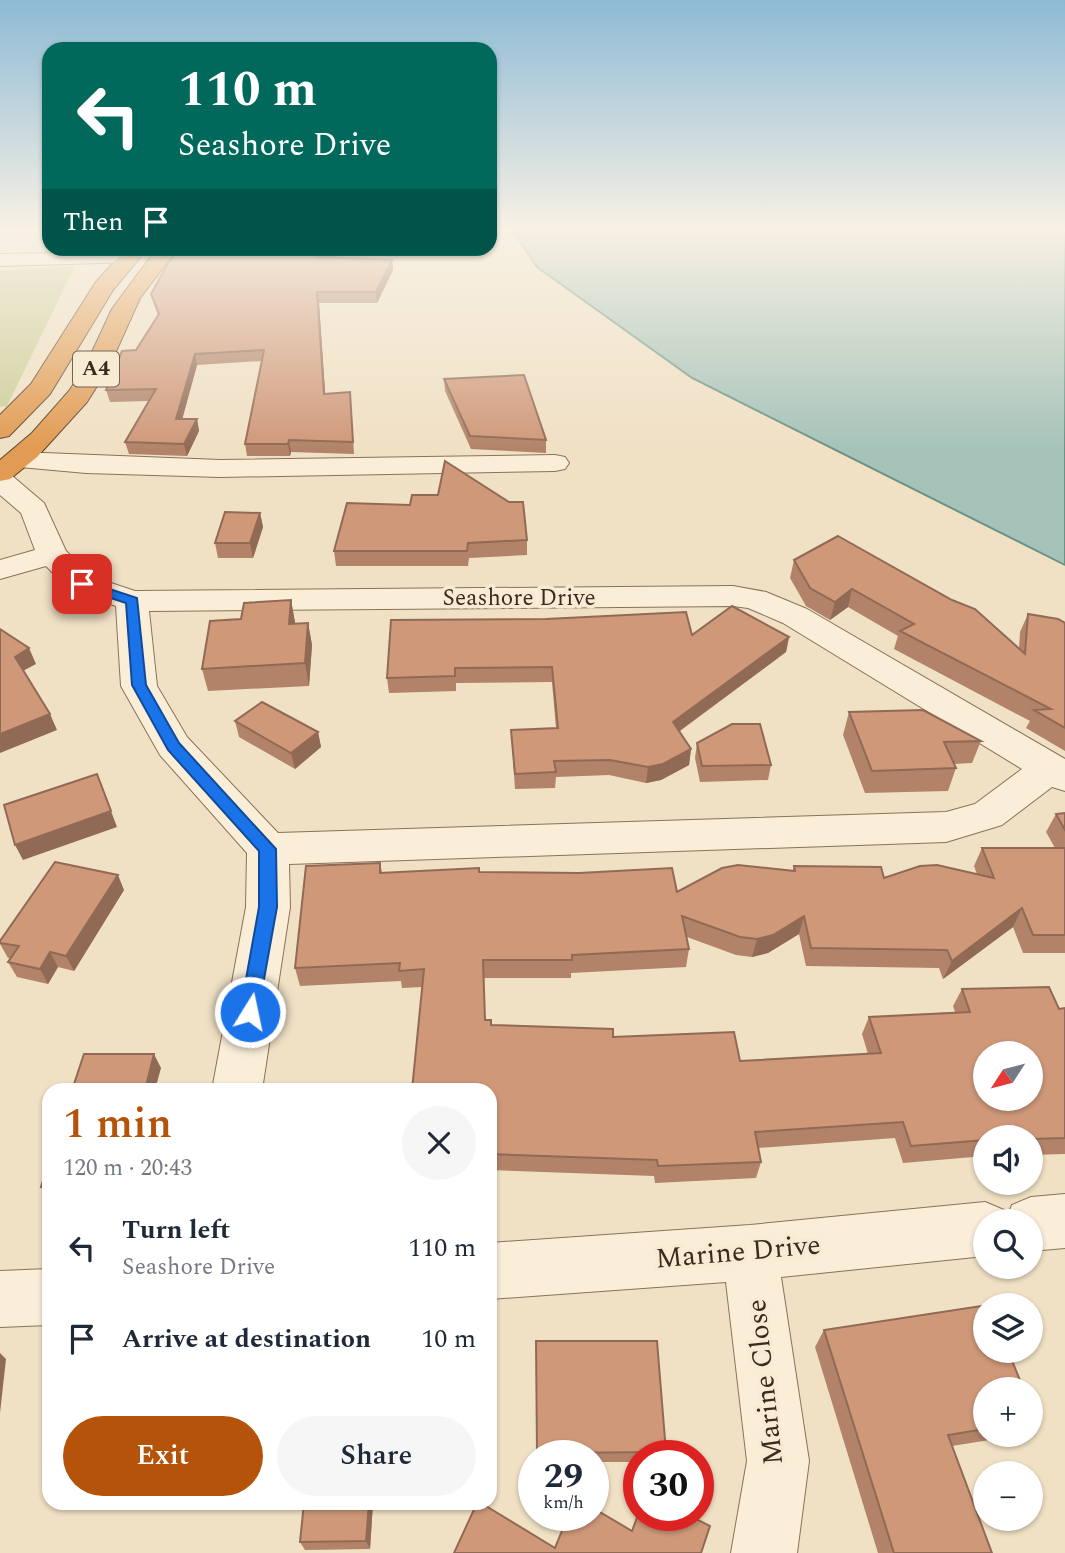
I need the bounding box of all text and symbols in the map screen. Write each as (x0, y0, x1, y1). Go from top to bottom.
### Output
text: 110 m (178, 53, 317, 128)
icon: left (63, 70, 154, 161)
text: Seashore Drive (178, 121, 391, 170)
text: Then (63, 202, 123, 242)
icon: arrive (137, 203, 175, 241)
road number: A4 (73, 352, 119, 386)
pin (52, 554, 112, 614)
icon: arrive (63, 565, 101, 603)
street label: Seashore Drive (442, 581, 596, 616)
position arrow (213, 975, 287, 1049)
north arrow (973, 1041, 1043, 1111)
map controls (973, 1041, 1043, 1531)
text: 1 min (63, 1093, 172, 1156)
button: close (402, 1106, 476, 1180)
button: sound (973, 1125, 1043, 1195)
text: 120 m · 20:43 (63, 1151, 192, 1186)
button: search (973, 1209, 1043, 1279)
text: Turn left (122, 1210, 230, 1250)
street label: Marine Drive (654, 1223, 822, 1281)
text: 110 m (408, 1228, 476, 1268)
icon: left (63, 1229, 101, 1267)
text: Seashore Drive (122, 1250, 275, 1285)
button: layers (973, 1293, 1043, 1363)
street label: Marine Close (735, 1297, 795, 1467)
text: Arrive at destination (122, 1319, 371, 1359)
text: 10 m (421, 1319, 476, 1359)
icon: arrive (63, 1320, 101, 1358)
button: + (973, 1377, 1043, 1447)
button: Exit (63, 1416, 263, 1496)
button: Share (277, 1416, 476, 1496)
speed limit sign: 30 (623, 1440, 714, 1531)
text: 29 (544, 1450, 583, 1503)
button: − (973, 1461, 1043, 1531)
text: km/h (543, 1489, 584, 1516)

